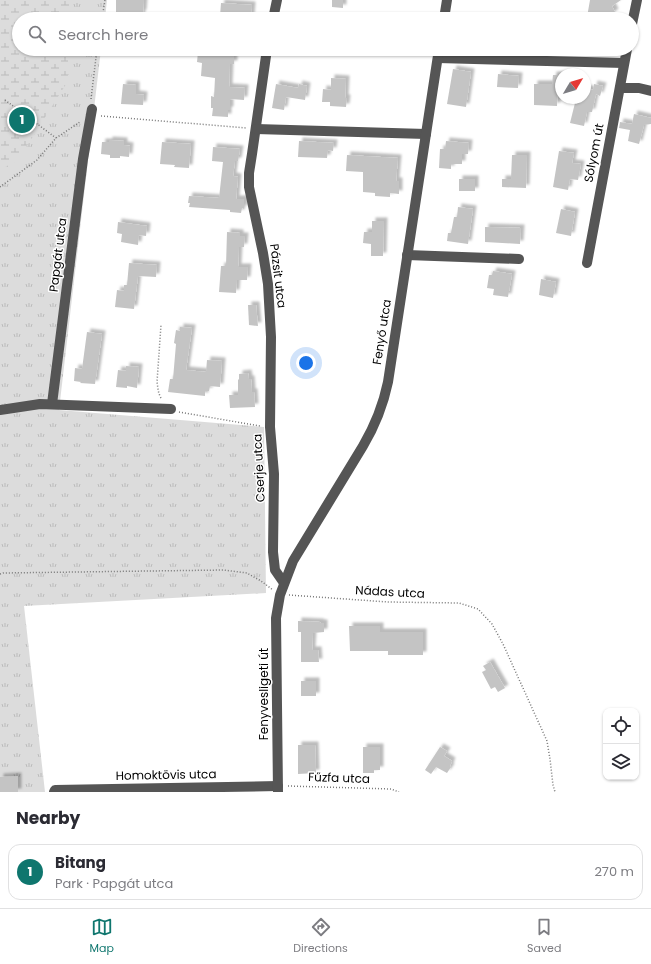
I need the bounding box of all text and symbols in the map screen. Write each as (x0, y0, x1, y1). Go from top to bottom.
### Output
search box (12, 12, 639, 56)
icon: search (26, 23, 48, 45)
text: Search here (58, 24, 148, 45)
north arrow (555, 68, 591, 104)
pin: 1 (9, 105, 35, 135)
street label: Sólyom út (579, 122, 608, 184)
street label: Papgát utca (45, 217, 70, 293)
street label: Pázsit utca (266, 243, 291, 309)
street label: Fenyő utca (368, 298, 395, 366)
your location (296, 353, 316, 373)
street label: Cserje utca (248, 433, 269, 503)
street label: Nádas utca (355, 581, 425, 602)
street label: Fenyvesligeti út (255, 648, 272, 740)
map controls (603, 708, 639, 780)
button: locate (603, 708, 639, 744)
button: layers (603, 744, 639, 780)
street label: Homoktövis utca (115, 765, 217, 784)
street label: Fűzfa utca (308, 768, 370, 787)
text: Nearby (16, 806, 80, 830)
text: Bitang (55, 852, 106, 873)
text: 1 (28, 862, 32, 881)
text: 270 m (594, 862, 634, 881)
text: Park · Papgát utca (55, 874, 173, 893)
tab: Map (90, 916, 114, 957)
tab: Directions (293, 916, 348, 957)
tab: Saved (527, 916, 561, 957)

